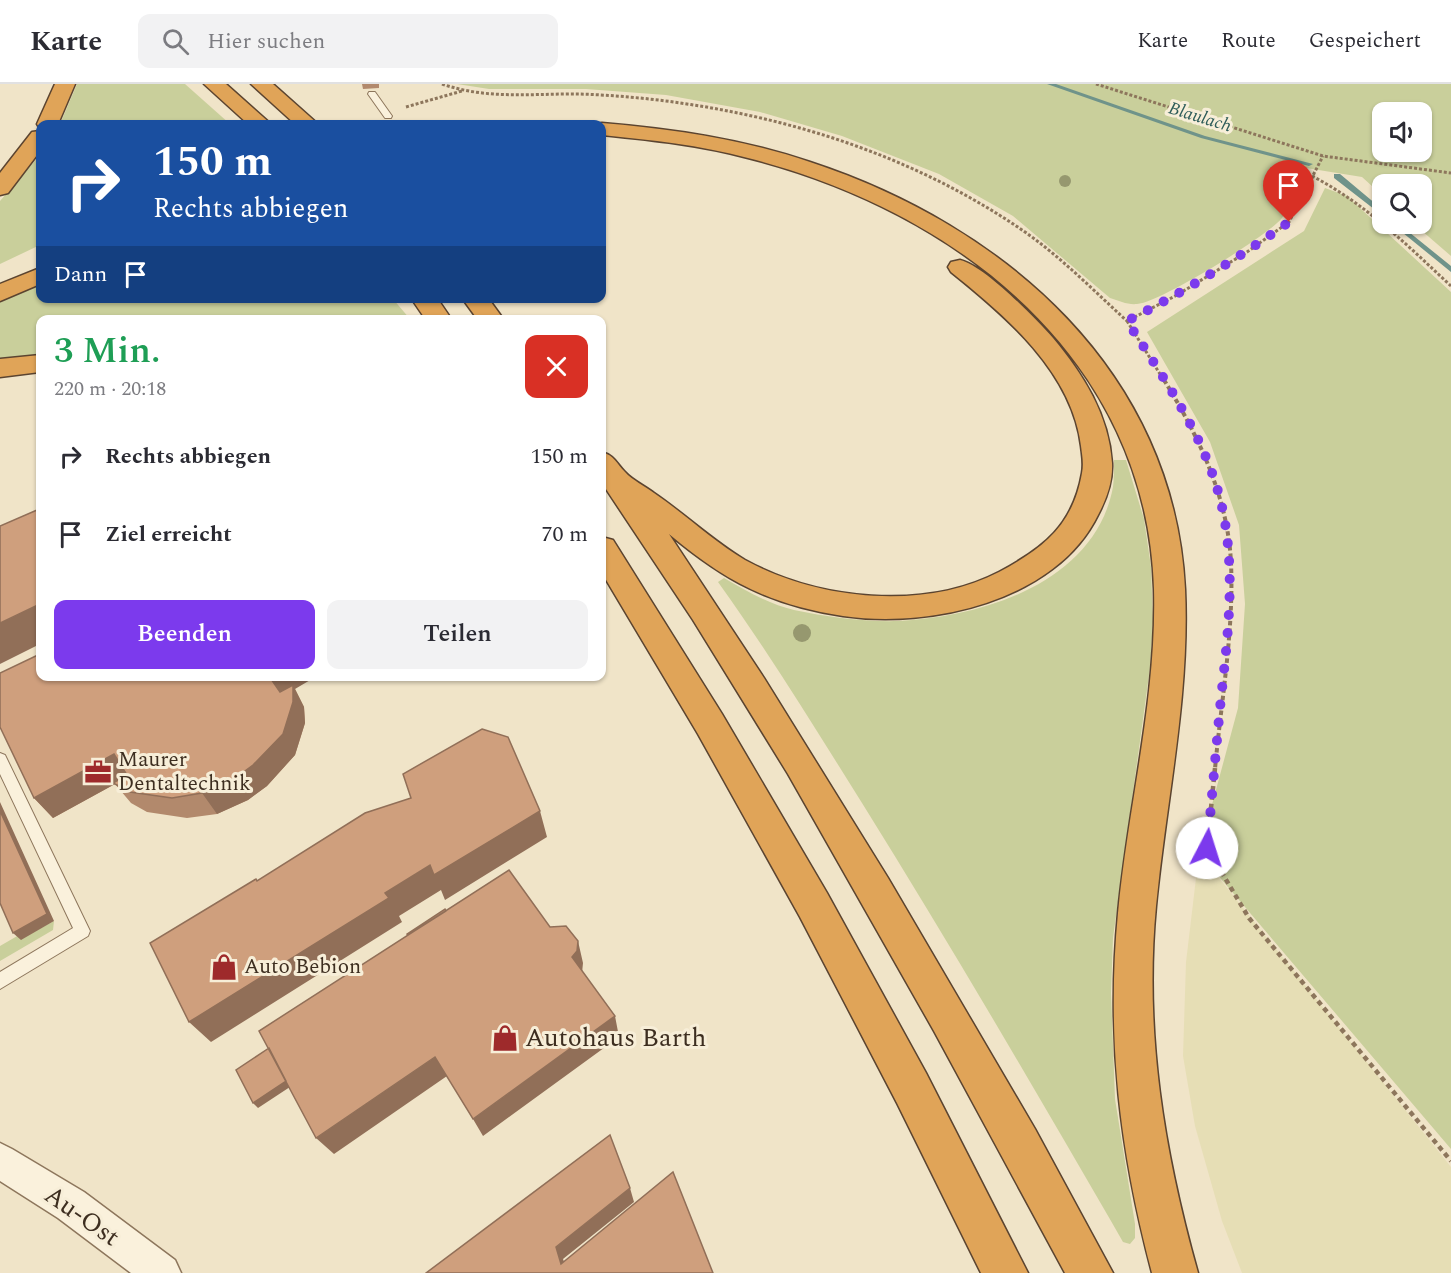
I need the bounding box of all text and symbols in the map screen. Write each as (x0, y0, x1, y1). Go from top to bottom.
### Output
search box (138, 14, 558, 68)
text: Karte (30, 20, 102, 63)
icon: search (159, 25, 192, 58)
text: Hier suchen (207, 25, 325, 58)
text: Karte (1137, 25, 1188, 57)
text: Route (1221, 25, 1276, 57)
text: Gespeichert (1309, 25, 1421, 57)
water label: Blaulach (1165, 95, 1235, 139)
map controls (1372, 102, 1432, 234)
button: sound (1372, 102, 1432, 162)
text: 150 m (153, 131, 272, 194)
icon: right (54, 144, 132, 222)
pin (1263, 160, 1314, 222)
icon: arrive (1272, 169, 1305, 202)
button: search (1372, 174, 1432, 234)
text: Rechts abbiegen (153, 188, 348, 230)
text: Dann (54, 258, 107, 291)
icon: arrive (119, 258, 152, 291)
text: 3 Min. (54, 324, 160, 379)
button: close (525, 335, 588, 398)
text: 220 m · 20:18 (54, 374, 166, 404)
icon: right (54, 440, 87, 473)
text: Rechts abbiegen (105, 440, 271, 473)
text: 150 m (531, 440, 588, 473)
icon: arrive (54, 518, 87, 551)
text: Ziel erreicht (105, 518, 232, 551)
text: 70 m (542, 518, 588, 551)
button: Beenden (54, 600, 315, 669)
button: Teilen (327, 600, 588, 669)
place label: Maurer Dentaltechnik (118, 744, 251, 800)
office icon: Maurer Dentaltechnik (83, 757, 113, 787)
position arrow (1175, 816, 1239, 880)
place label: Auto Bebion (244, 951, 361, 983)
shop icon: Auto Bebion (209, 952, 239, 982)
place label: Autohaus Barth (525, 1018, 706, 1058)
shop icon: Autohaus Barth (490, 1023, 520, 1053)
street label: Au-Ost (36, 1175, 128, 1257)

